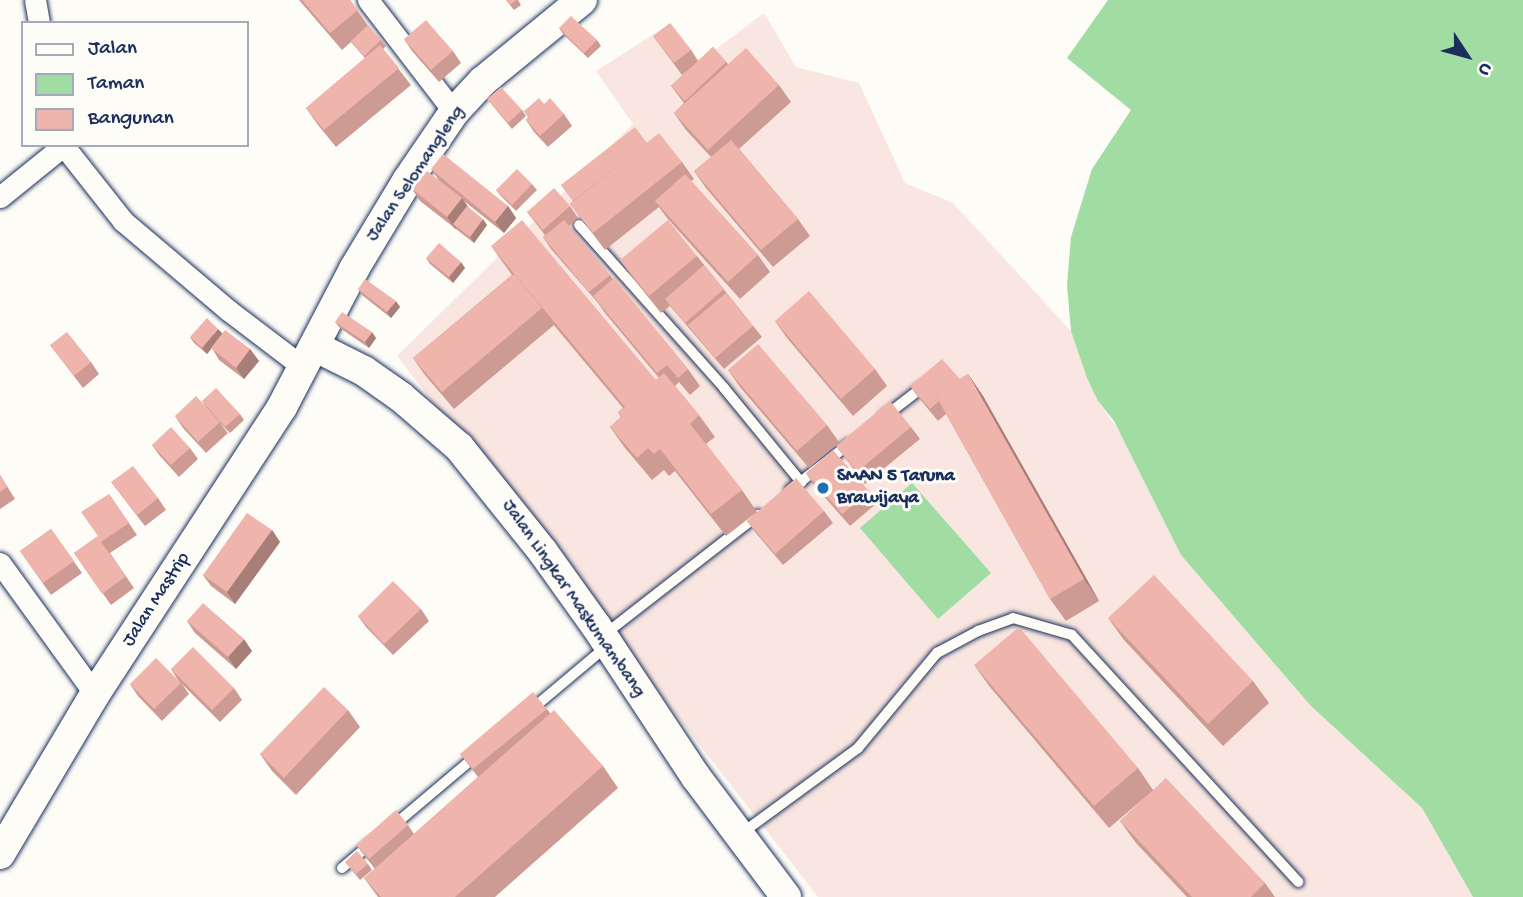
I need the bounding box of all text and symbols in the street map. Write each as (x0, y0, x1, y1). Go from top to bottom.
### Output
legend (21, 21, 248, 147)
north arrow (1432, 21, 1502, 91)
text: Jalan (88, 37, 137, 62)
text: U (1472, 57, 1497, 80)
text: Taman (88, 72, 144, 97)
street label: Jalan Selomangleng (362, 102, 470, 246)
text: Bangunan (88, 107, 174, 132)
place label: SMAN 5 Taruna Brawijaya (837, 466, 955, 510)
marker: SMAN 5 Taruna Brawijaya (815, 480, 831, 496)
street label: Jalan Lingkar Maskumambang (496, 496, 650, 702)
street label: Jalan Mastrip (118, 549, 196, 651)

